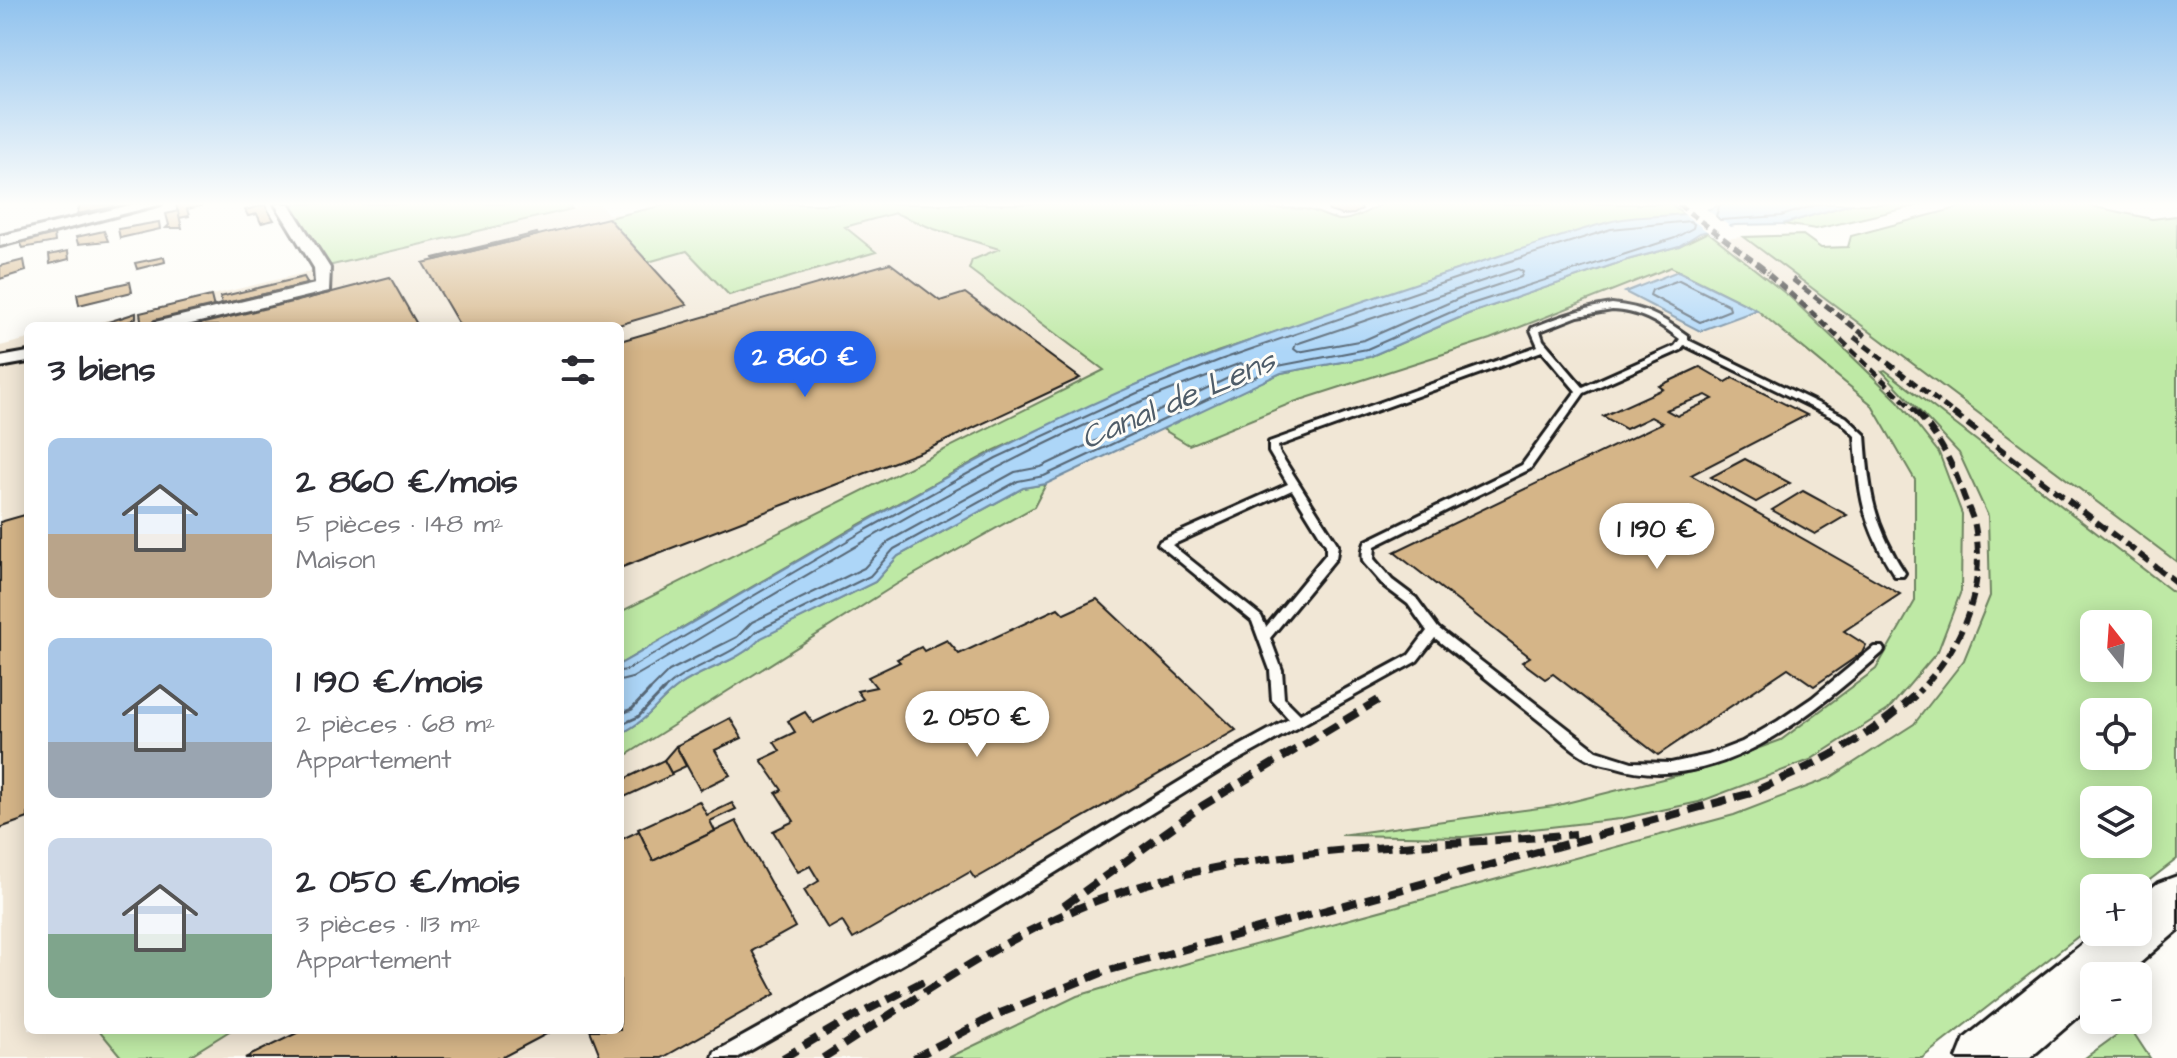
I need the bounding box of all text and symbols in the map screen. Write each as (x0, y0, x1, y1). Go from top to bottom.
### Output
pin: 2 860 € (731, 331, 879, 399)
water label: Canal de Lens (1074, 338, 1284, 461)
text: 2 860 € (752, 339, 858, 375)
text: 3 biens (48, 346, 156, 394)
icon: filters (556, 348, 600, 392)
text: 2 860 €/mois (296, 458, 518, 506)
icon: home (112, 470, 208, 566)
pin: 1 190 € (1583, 503, 1731, 571)
text: 5 pièces · 148 m² (296, 506, 504, 542)
text: 1 190 € (1617, 511, 1697, 547)
text: Maison (296, 542, 375, 578)
north arrow (2080, 610, 2152, 682)
map controls (2080, 610, 2152, 1034)
text: 1 190 €/mois (296, 658, 483, 706)
icon: home (112, 670, 208, 766)
pin: 2 050 € (903, 691, 1051, 759)
button: locate (2080, 698, 2152, 770)
text: 2 050 € (923, 699, 1031, 735)
text: 2 pièces · 68 m² (296, 706, 495, 742)
text: Appartement (296, 742, 452, 778)
button: layers (2080, 786, 2152, 858)
text: 2 050 €/mois (296, 858, 520, 906)
icon: home (112, 870, 208, 966)
button: + (2080, 874, 2152, 946)
text: 3 pièces · 113 m² (296, 906, 480, 942)
text: Appartement (296, 942, 452, 978)
button: − (2080, 962, 2152, 1034)

